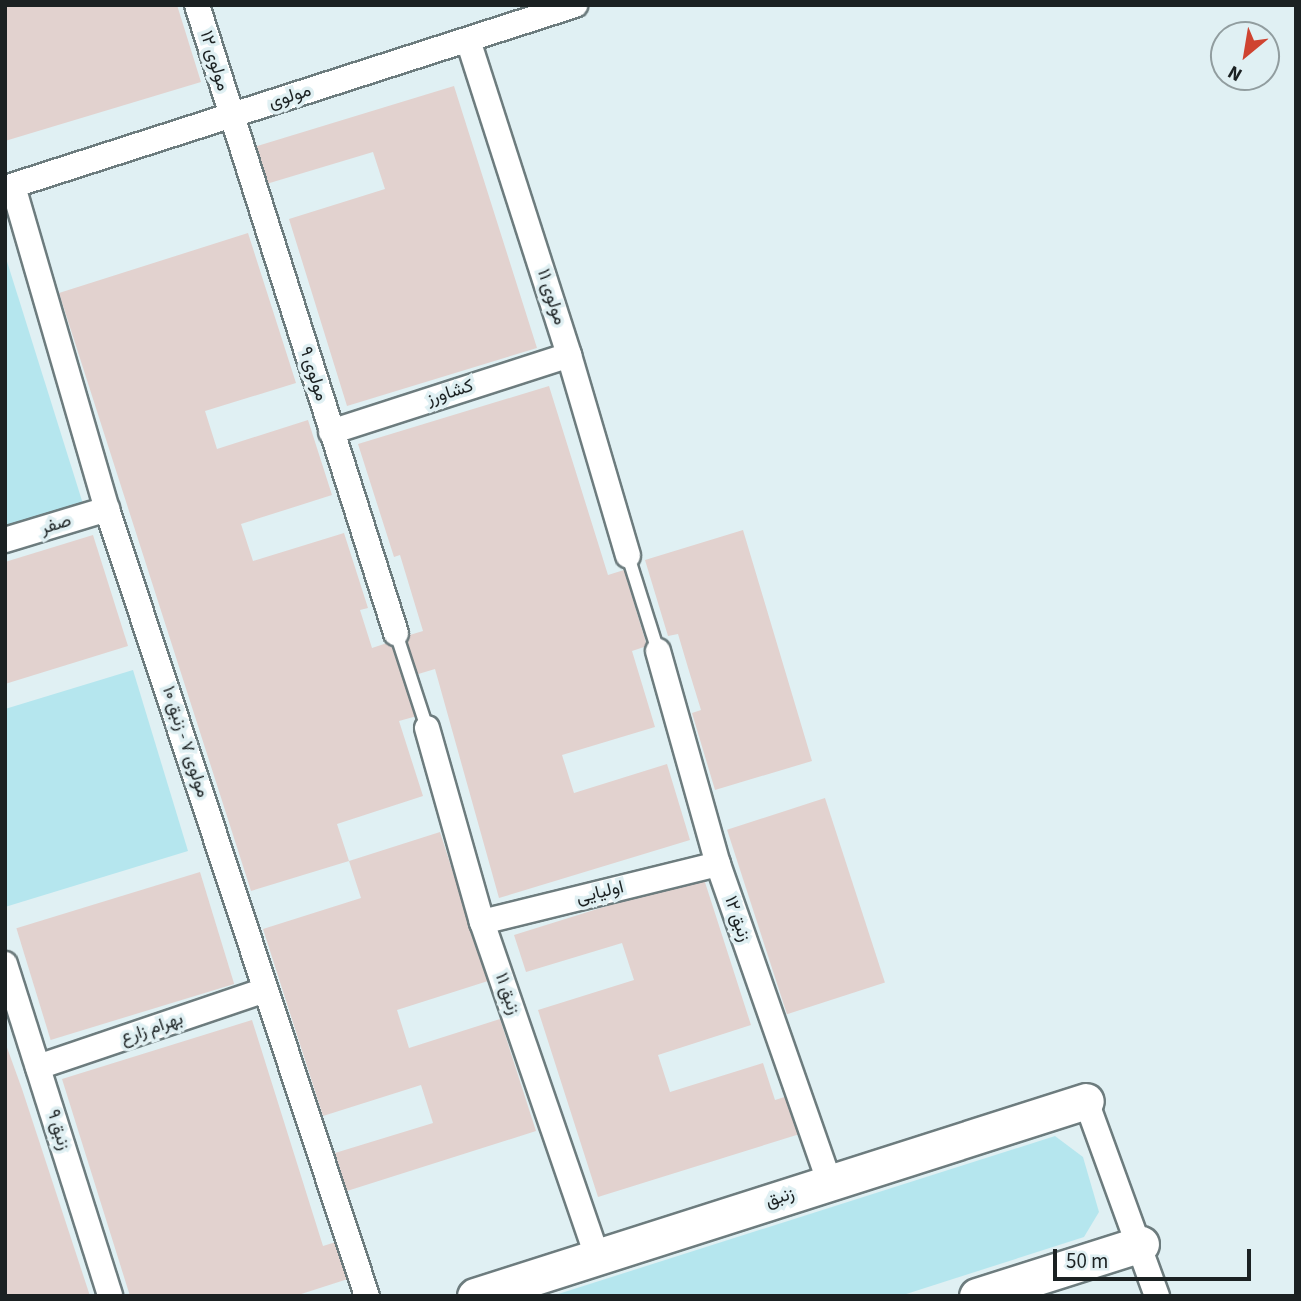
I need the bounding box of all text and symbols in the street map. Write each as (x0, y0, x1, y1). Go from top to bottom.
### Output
north arrow (1210, 21, 1280, 91)
street label: مولوی ۱۲ (195, 28, 233, 94)
text: N (1223, 58, 1247, 88)
street label: مولوی (266, 80, 314, 114)
street label: مولوی ۱۱ (532, 266, 570, 328)
street label: مولوی ۹ (294, 344, 332, 404)
street label: کشاورز (424, 375, 476, 411)
street label: صفر (38, 510, 74, 540)
street label: مولوی ۷ - زنبق ۱۰ (157, 684, 213, 800)
street label: اولیایی (574, 877, 626, 909)
street label: زنبق ۱۲ (719, 893, 755, 945)
street label: زنبق ۱۱ (490, 970, 524, 1018)
street label: بهرام زارع (118, 1008, 186, 1050)
street label: زنبق ۹ (42, 1107, 74, 1153)
street label: زنبق (763, 1183, 797, 1213)
scale bar (1056, 1234, 1254, 1278)
text: 50 m (1066, 1246, 1108, 1276)

